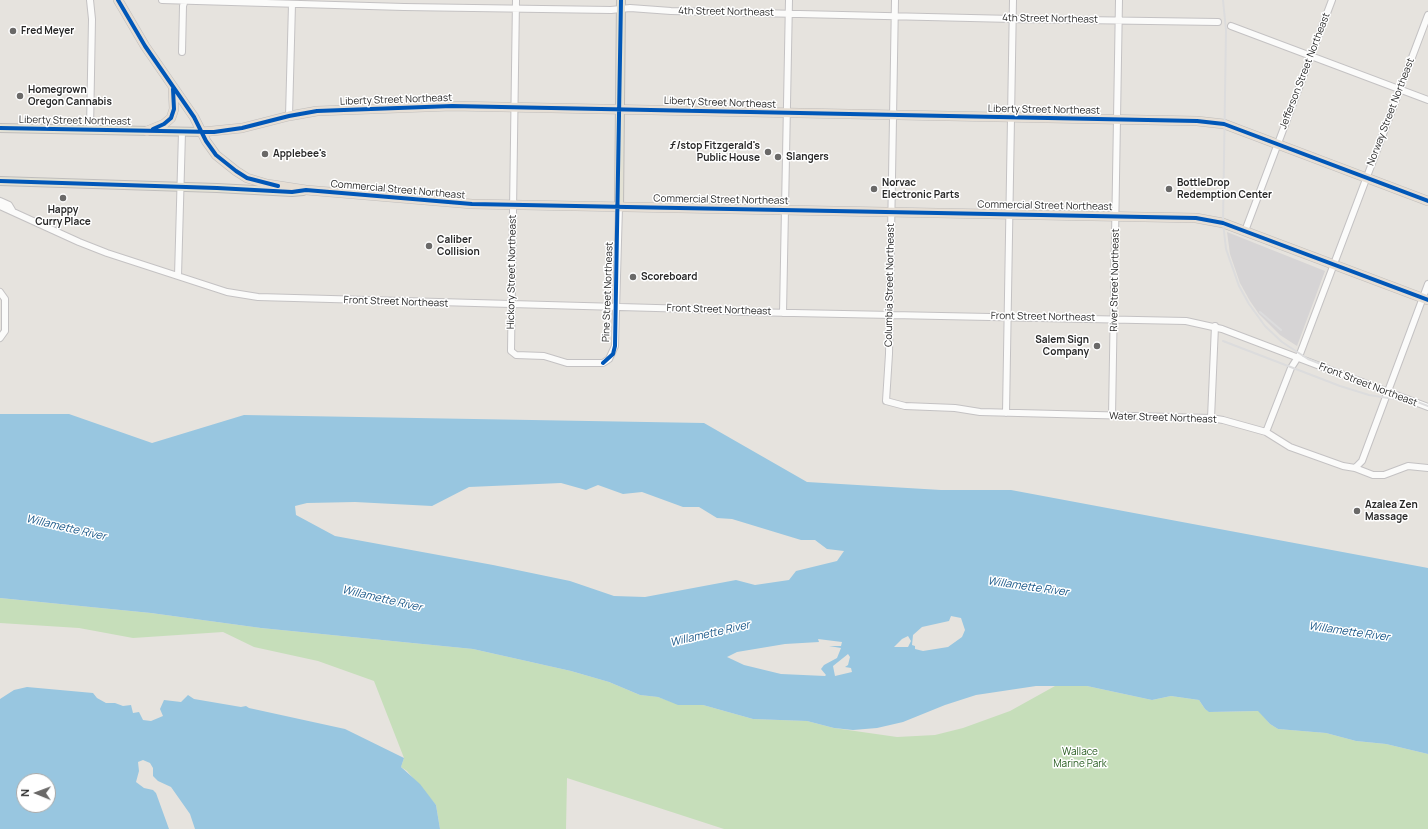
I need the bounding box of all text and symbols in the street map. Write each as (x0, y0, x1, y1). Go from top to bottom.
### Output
street label: 4th Street Northeast (678, 5, 774, 19)
street label: Jefferson Street Northeast (1277, 11, 1333, 131)
street label: 4th Street Northeast (1002, 12, 1098, 26)
place label: Fred Meyer (21, 25, 74, 37)
marker: Fred Meyer (8, 26, 18, 36)
street label: Norway Street Northeast (1365, 56, 1417, 168)
place label: Homegrown Oregon Cannabis (28, 84, 112, 108)
marker: Homegrown Oregon Cannabis (15, 91, 25, 101)
street label: Liberty Street Northeast (340, 92, 452, 108)
street label: Liberty Street Northeast (664, 95, 776, 111)
street label: Liberty Street Northeast (988, 103, 1100, 117)
street label: Liberty Street Northeast (19, 114, 131, 128)
place label: ƒ/stop Fitzgerald's Public House (669, 140, 760, 164)
marker: ƒ/stop Fitzgerald's Public House (763, 147, 773, 157)
place label: Applebee's (273, 148, 326, 160)
marker: Applebee's (260, 149, 270, 159)
place label: Slangers (786, 151, 829, 163)
marker: Slangers (773, 152, 783, 162)
place label: Norvac Electronic Parts (882, 177, 959, 200)
place label: BottleDrop Redemption Center (1177, 177, 1272, 200)
street label: Commercial Street Northeast (330, 178, 466, 202)
marker: Norvac Electronic Parts (869, 184, 879, 194)
marker: BottleDrop Redemption Center (1164, 184, 1174, 194)
marker: Happy Curry Place (58, 193, 68, 203)
street label: Commercial Street Northeast (653, 193, 789, 207)
street label: Commercial Street Northeast (977, 199, 1113, 213)
place label: Happy Curry Place (35, 204, 91, 228)
street label: Hickory Street Northeast (505, 215, 519, 329)
street label: Columbia Street Northeast (883, 223, 897, 347)
street label: River Street Northeast (1108, 228, 1122, 332)
place label: Caliber Collision (437, 234, 480, 258)
marker: Caliber Collision (424, 241, 434, 251)
street label: Pine Street Northeast (600, 242, 616, 342)
place label: Scoreboard (641, 271, 697, 283)
marker: Scoreboard (628, 272, 638, 282)
street label: Front Street Northeast (344, 294, 448, 310)
street label: Front Street Northeast (667, 302, 771, 318)
street label: Front Street Northeast (991, 310, 1095, 324)
place label: Salem Sign Company (1035, 334, 1089, 358)
marker: Salem Sign Company (1092, 341, 1102, 351)
street label: Front Street Northeast (1317, 361, 1419, 409)
street label: Water Street Northeast (1109, 410, 1217, 426)
place label: Azalea Zen Massage (1365, 499, 1418, 522)
marker: Azalea Zen Massage (1352, 506, 1362, 516)
water label: Willamette River (25, 512, 107, 544)
water label: Willamette River (987, 575, 1069, 599)
water label: Willamette River (341, 583, 423, 615)
water label: Willamette River (669, 618, 751, 650)
water label: Willamette River (1308, 620, 1390, 644)
park label: Wallace Marine Park (1053, 746, 1107, 770)
north arrow (16, 773, 56, 813)
text: N (17, 789, 32, 797)

